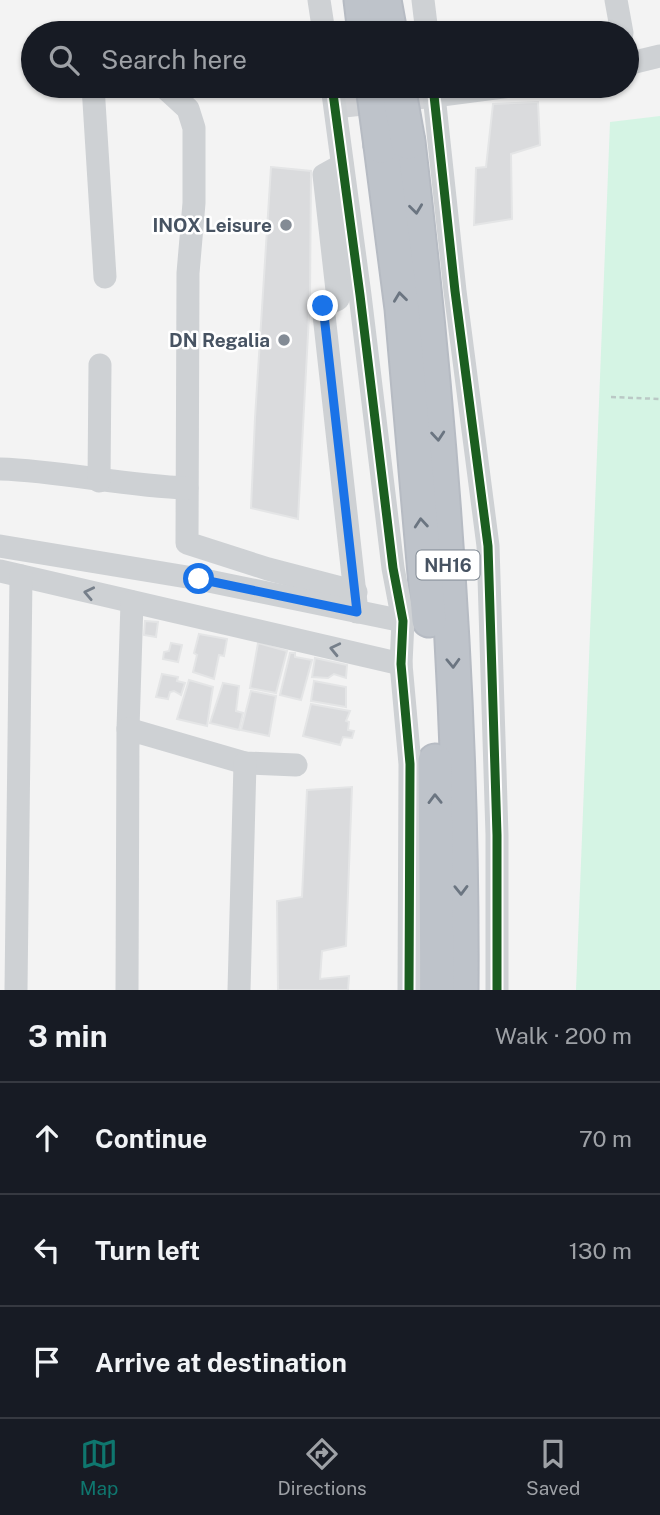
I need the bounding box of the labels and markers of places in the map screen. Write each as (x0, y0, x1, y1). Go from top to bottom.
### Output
place label: INOX Leisure (152, 214, 272, 236)
marker: INOX Leisure (278, 217, 294, 233)
place label: DN Regalia (169, 329, 270, 351)
marker: DN Regalia (276, 332, 292, 348)

